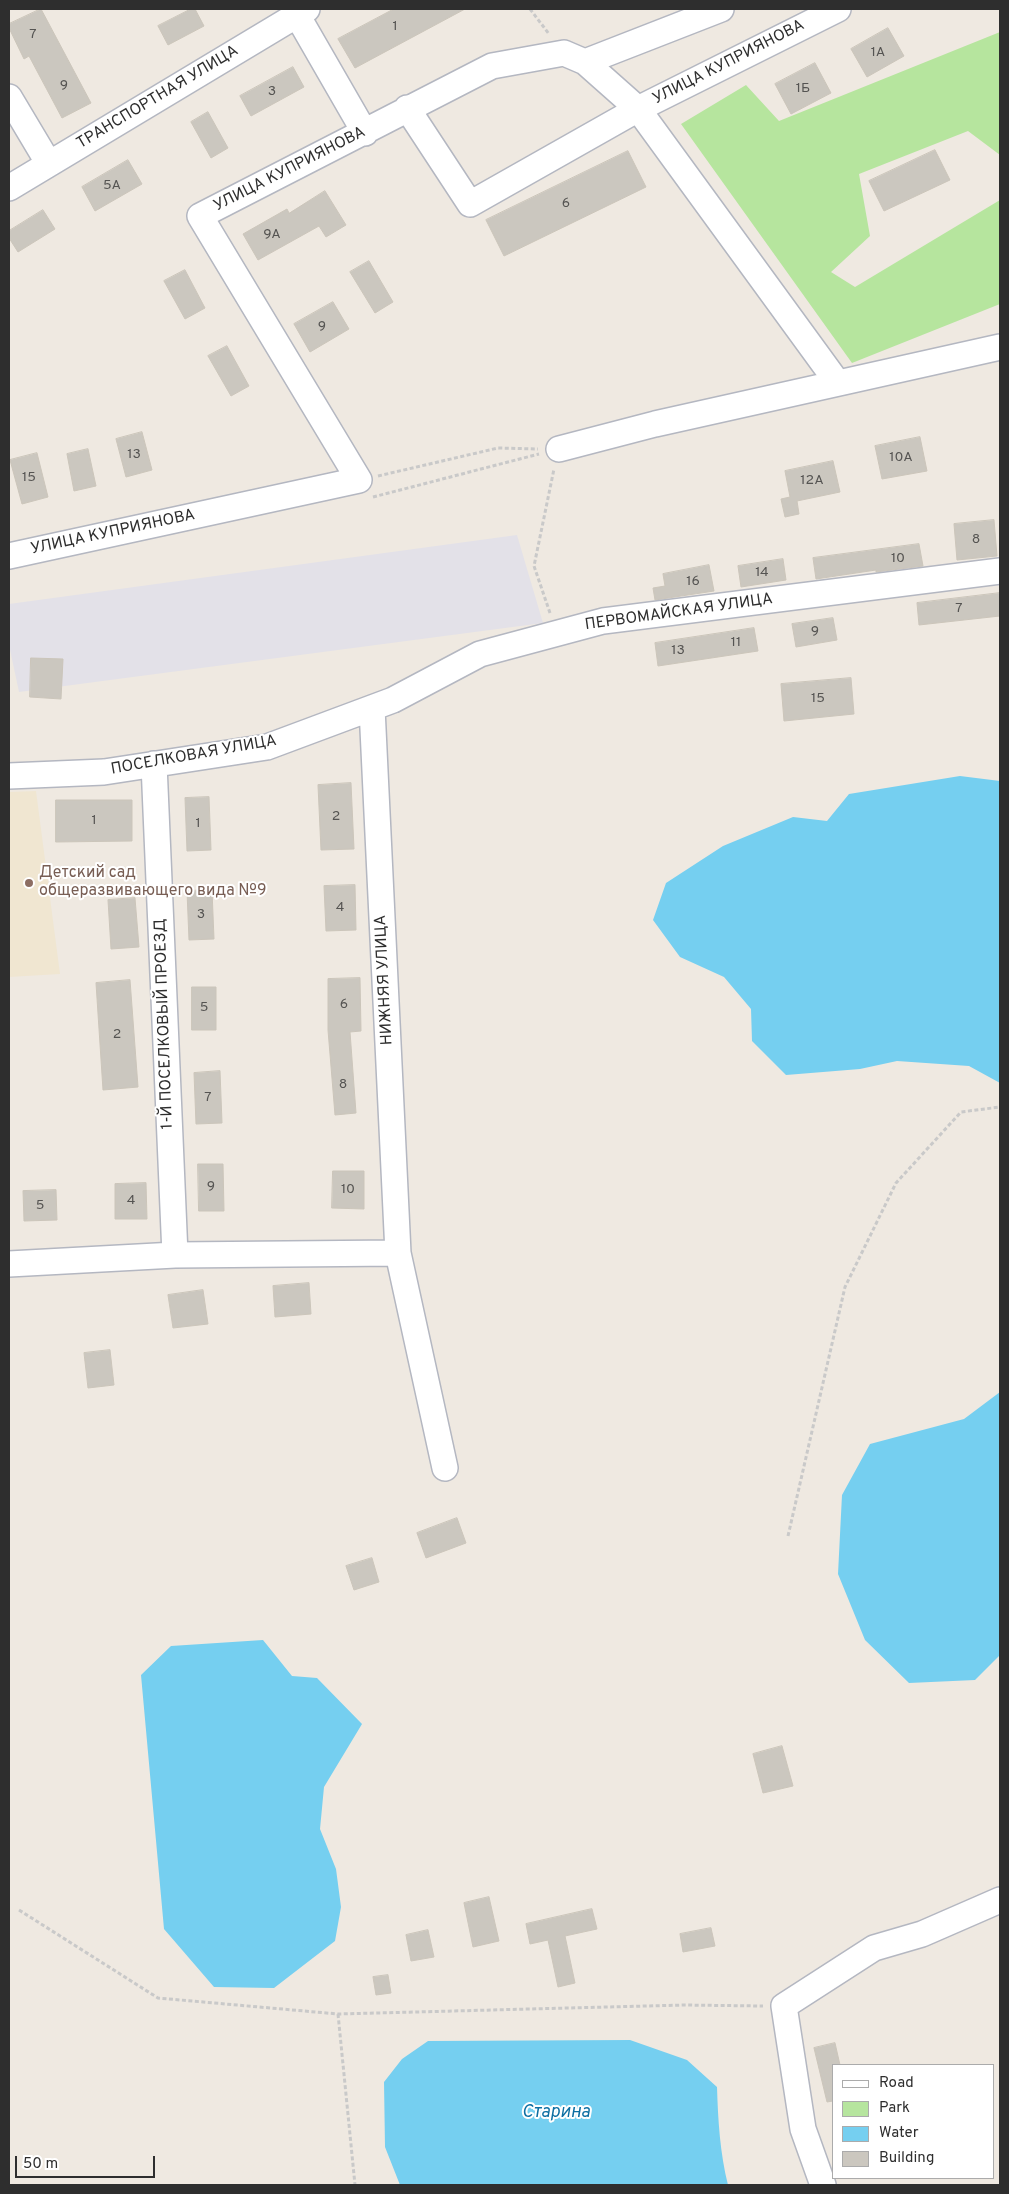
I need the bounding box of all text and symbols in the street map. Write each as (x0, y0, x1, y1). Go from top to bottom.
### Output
street label: УЛИЦА КУПРИЯНОВА (650, 16, 808, 110)
house number: 1 (392, 19, 398, 35)
house number: 7 (29, 27, 37, 43)
street label: ТРАНСПОРТНАЯ УЛИЦА (74, 42, 242, 154)
house number: 1А (871, 45, 885, 61)
house number: 9 (60, 78, 68, 94)
house number: 1Б (796, 81, 810, 97)
house number: 3 (268, 84, 276, 100)
street label: УЛИЦА КУПРИЯНОВА (211, 123, 369, 217)
house number: 5А (103, 178, 121, 194)
house number: 6 (562, 196, 570, 212)
house number: 9А (263, 227, 281, 243)
house number: 9 (318, 319, 326, 335)
house number: 13 (127, 447, 141, 463)
house number: 10А (889, 450, 913, 466)
house number: 15 (22, 470, 36, 486)
house number: 12А (800, 473, 824, 489)
street label: УЛИЦА КУПРИЯНОВА (29, 506, 197, 560)
house number: 8 (972, 532, 980, 548)
house number: 10 (891, 551, 905, 567)
house number: 14 (755, 565, 769, 581)
house number: 16 (686, 574, 700, 590)
street label: ПЕРВОМАЙСКАЯ УЛИЦА (584, 590, 774, 636)
house number: 7 (955, 601, 963, 617)
house number: 9 (811, 624, 819, 640)
house number: 11 (731, 635, 741, 651)
house number: 13 (671, 643, 685, 659)
house number: 15 (811, 691, 825, 707)
street label: ПОСЕЛКОВАЯ УЛИЦА (110, 732, 278, 780)
house number: 2 (332, 809, 340, 825)
house number: 1 (91, 813, 97, 829)
house number: 1 (195, 816, 201, 832)
place label: Детский сад общеразвивающего вида №9 (39, 864, 266, 902)
marker: Детский сад общеразвивающего вида №9 (23, 877, 35, 889)
house number: 4 (336, 900, 344, 916)
house number: 3 (197, 907, 205, 923)
street label: НИЖНЯЯ УЛИЦА (372, 914, 398, 1046)
street label: 1-Й ПОСЕЛКОВЫЙ ПРОЕЗД (152, 918, 178, 1130)
house number: 6 (340, 997, 348, 1013)
house number: 5 (200, 1000, 208, 1016)
house number: 2 (113, 1027, 121, 1043)
house number: 8 (339, 1077, 347, 1093)
house number: 7 (204, 1090, 212, 1106)
house number: 9 (207, 1179, 215, 1195)
house number: 10 (341, 1182, 355, 1198)
house number: 4 (127, 1193, 135, 1209)
house number: 5 (36, 1198, 44, 1214)
legend (832, 2064, 994, 2179)
text: Road (879, 2074, 914, 2093)
text: Park (879, 2099, 910, 2118)
water label: Cтарина (522, 2102, 590, 2124)
text: Water (879, 2124, 918, 2143)
scale bar (18, 2146, 158, 2178)
text: Building (879, 2149, 934, 2168)
text: 50 m (23, 2155, 58, 2174)

